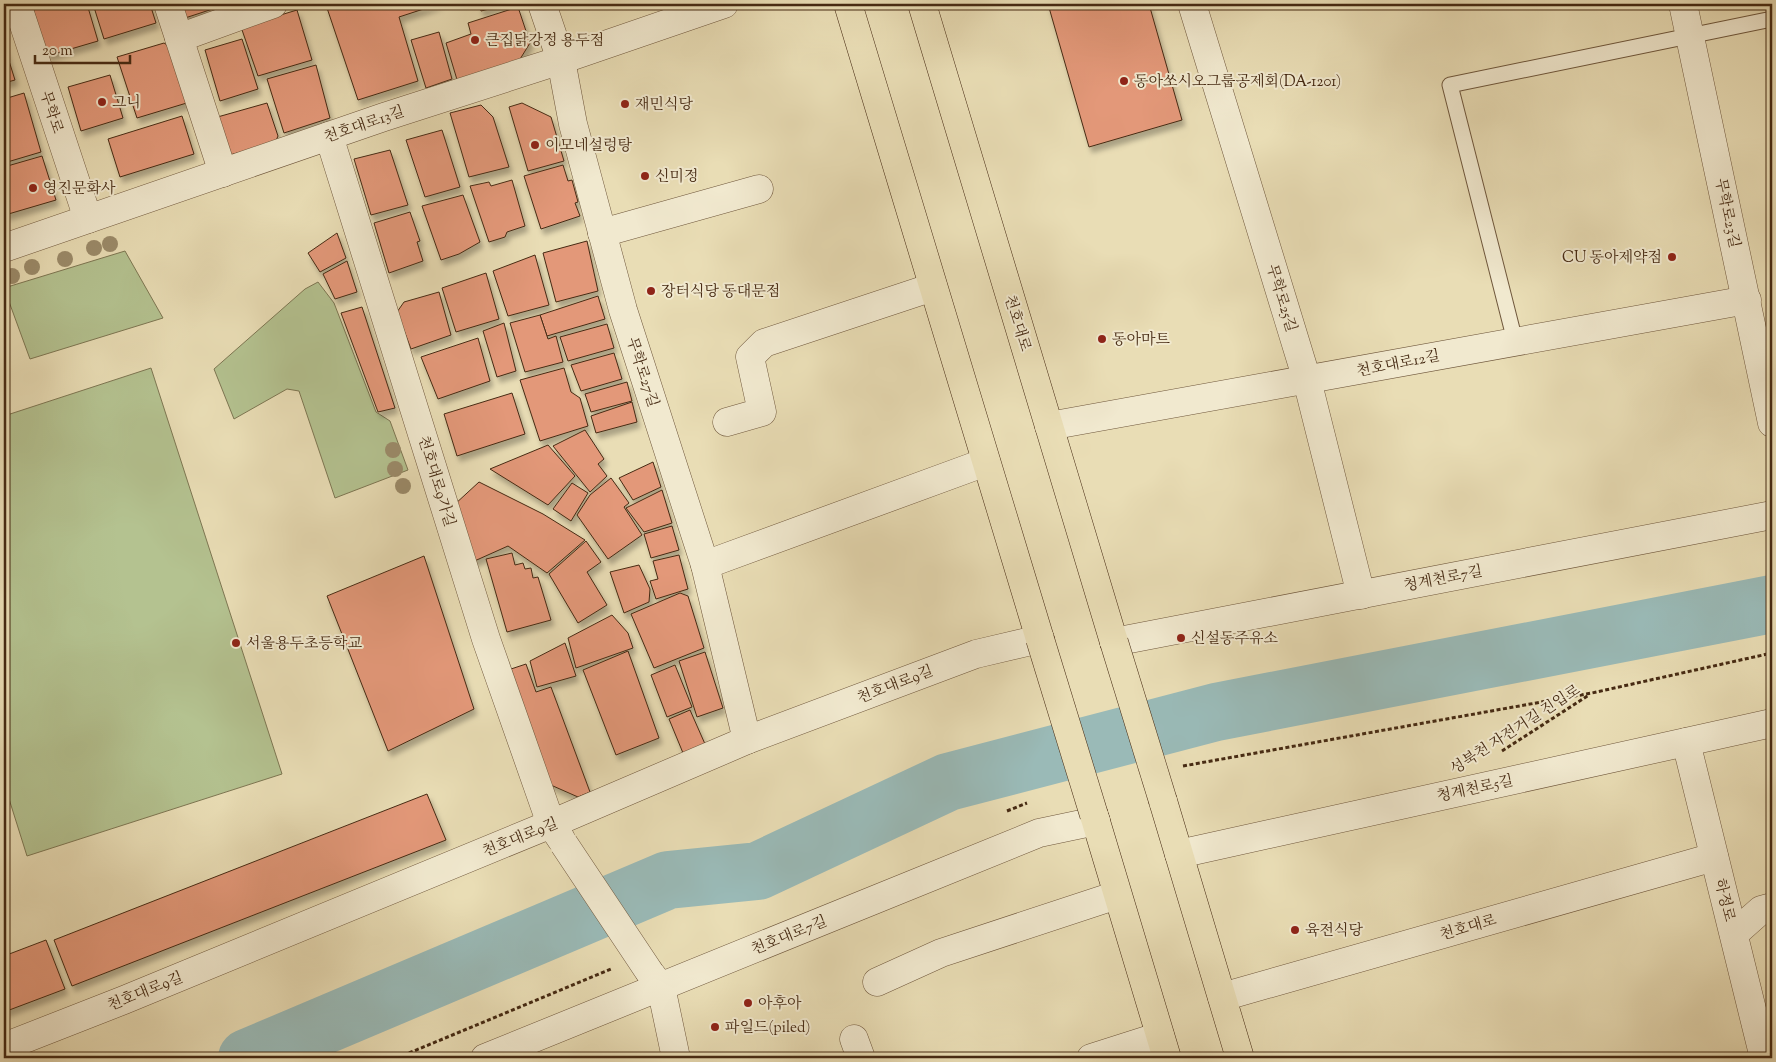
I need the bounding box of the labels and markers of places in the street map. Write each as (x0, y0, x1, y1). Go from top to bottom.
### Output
place label: 큰집닭강정 용두점 (485, 31, 604, 52)
marker: 큰집닭강정 용두점 (469, 34, 481, 46)
place label: 동아쏘시오그룹공제회(DA-1201) (1134, 72, 1341, 93)
marker: 동아쏘시오그룹공제회(DA-1201) (1118, 75, 1130, 87)
place label: 그니 (112, 93, 141, 114)
place label: 재민식당 (635, 95, 693, 116)
marker: 그니 (96, 96, 108, 108)
marker: 재민식당 (619, 98, 631, 110)
place label: 이모네설렁탕 (545, 136, 632, 157)
marker: 이모네설렁탕 (529, 139, 541, 151)
place label: 신미정 (655, 167, 698, 188)
marker: 신미정 (639, 170, 651, 182)
place label: 영진문화사 (43, 179, 116, 200)
marker: 영진문화사 (27, 182, 39, 194)
place label: CU 동아제약점 (1562, 248, 1662, 269)
marker: CU 동아제약점 (1666, 251, 1678, 263)
place label: 장터식당 동대문점 (661, 282, 780, 303)
marker: 장터식당 동대문점 (645, 285, 657, 297)
place label: 동아마트 (1112, 330, 1170, 351)
marker: 동아마트 (1096, 333, 1108, 345)
place label: 신설동주유소 (1191, 629, 1278, 650)
marker: 신설동주유소 (1175, 632, 1187, 644)
place label: 서울용두초등학교 (246, 634, 362, 655)
marker: 서울용두초등학교 (230, 637, 242, 649)
place label: 육전식당 (1305, 921, 1363, 942)
marker: 육전식당 (1289, 924, 1301, 936)
place label: 아후아 (758, 994, 802, 1015)
marker: 아후아 (742, 997, 754, 1009)
place label: 파일드(piled) (725, 1018, 810, 1039)
marker: 파일드(piled) (709, 1021, 721, 1033)

